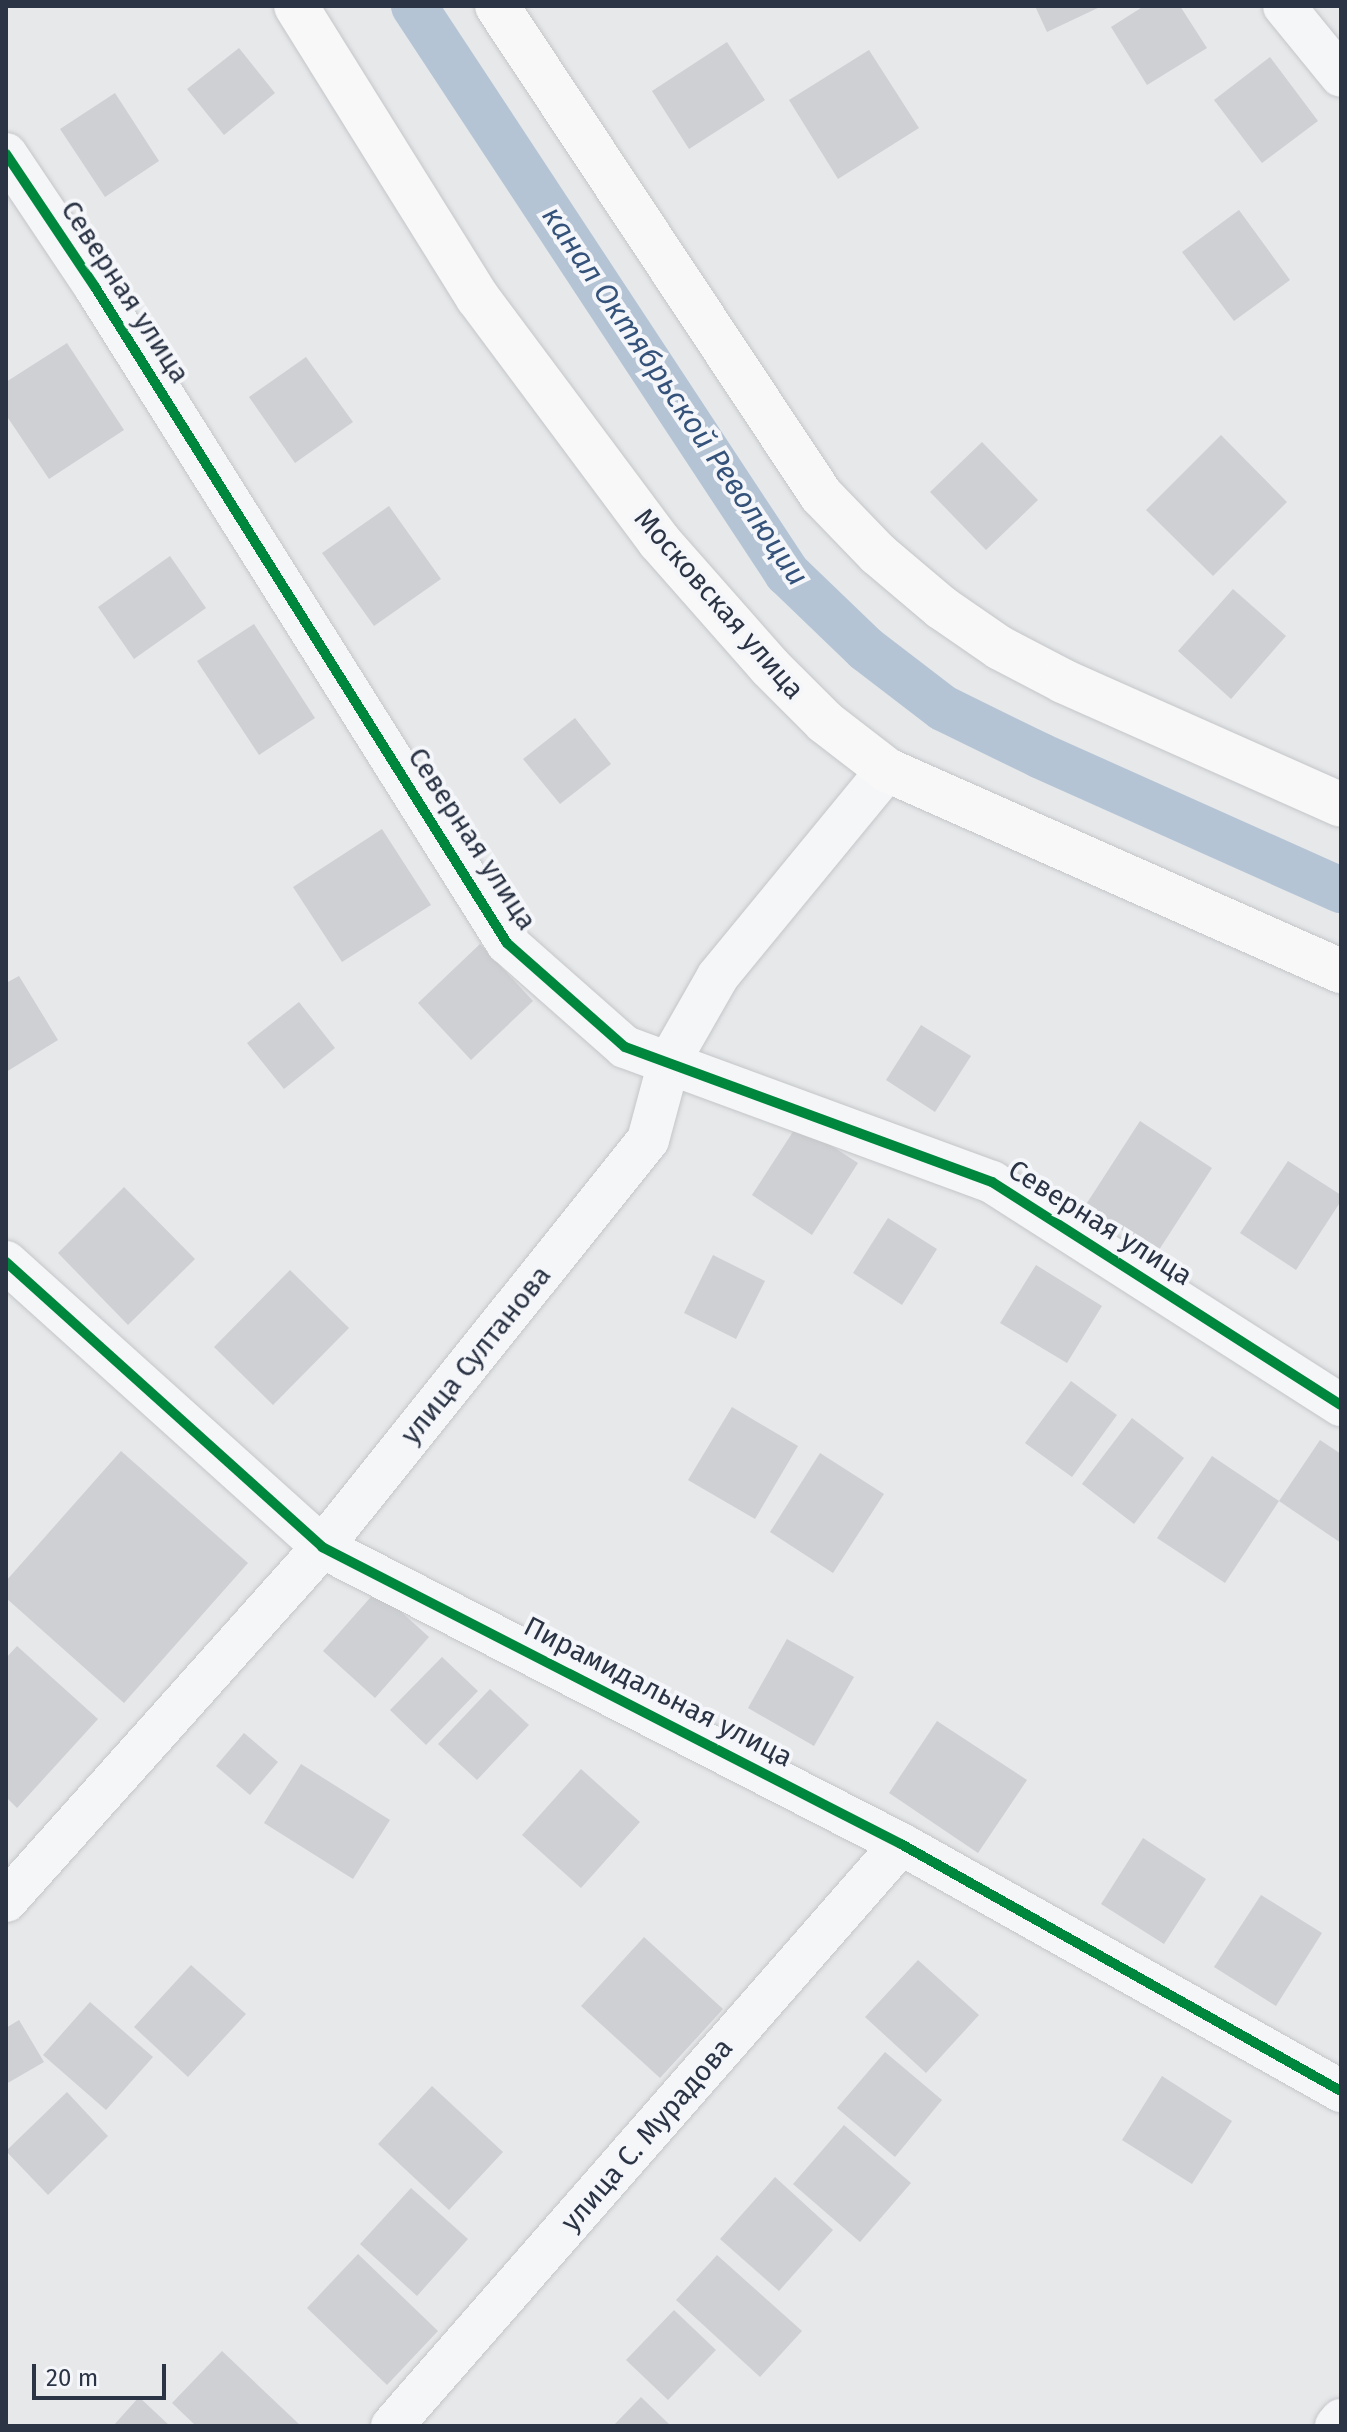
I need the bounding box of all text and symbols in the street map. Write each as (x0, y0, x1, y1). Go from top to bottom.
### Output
street label: Северная улица (54, 195, 196, 389)
water label: канал Октябрьской Революции (534, 199, 816, 593)
street label: Московская улица (627, 502, 811, 706)
street label: Северная улица (401, 742, 543, 936)
street label: Северная улица (1002, 1153, 1198, 1293)
street label: улица Султанова (394, 1259, 558, 1451)
street label: Пирамидальная улица (518, 1610, 798, 1774)
street label: улица С. Мурадова (554, 2032, 740, 2238)
scale bar (36, 2348, 170, 2398)
text: 20 m (46, 2364, 98, 2392)

